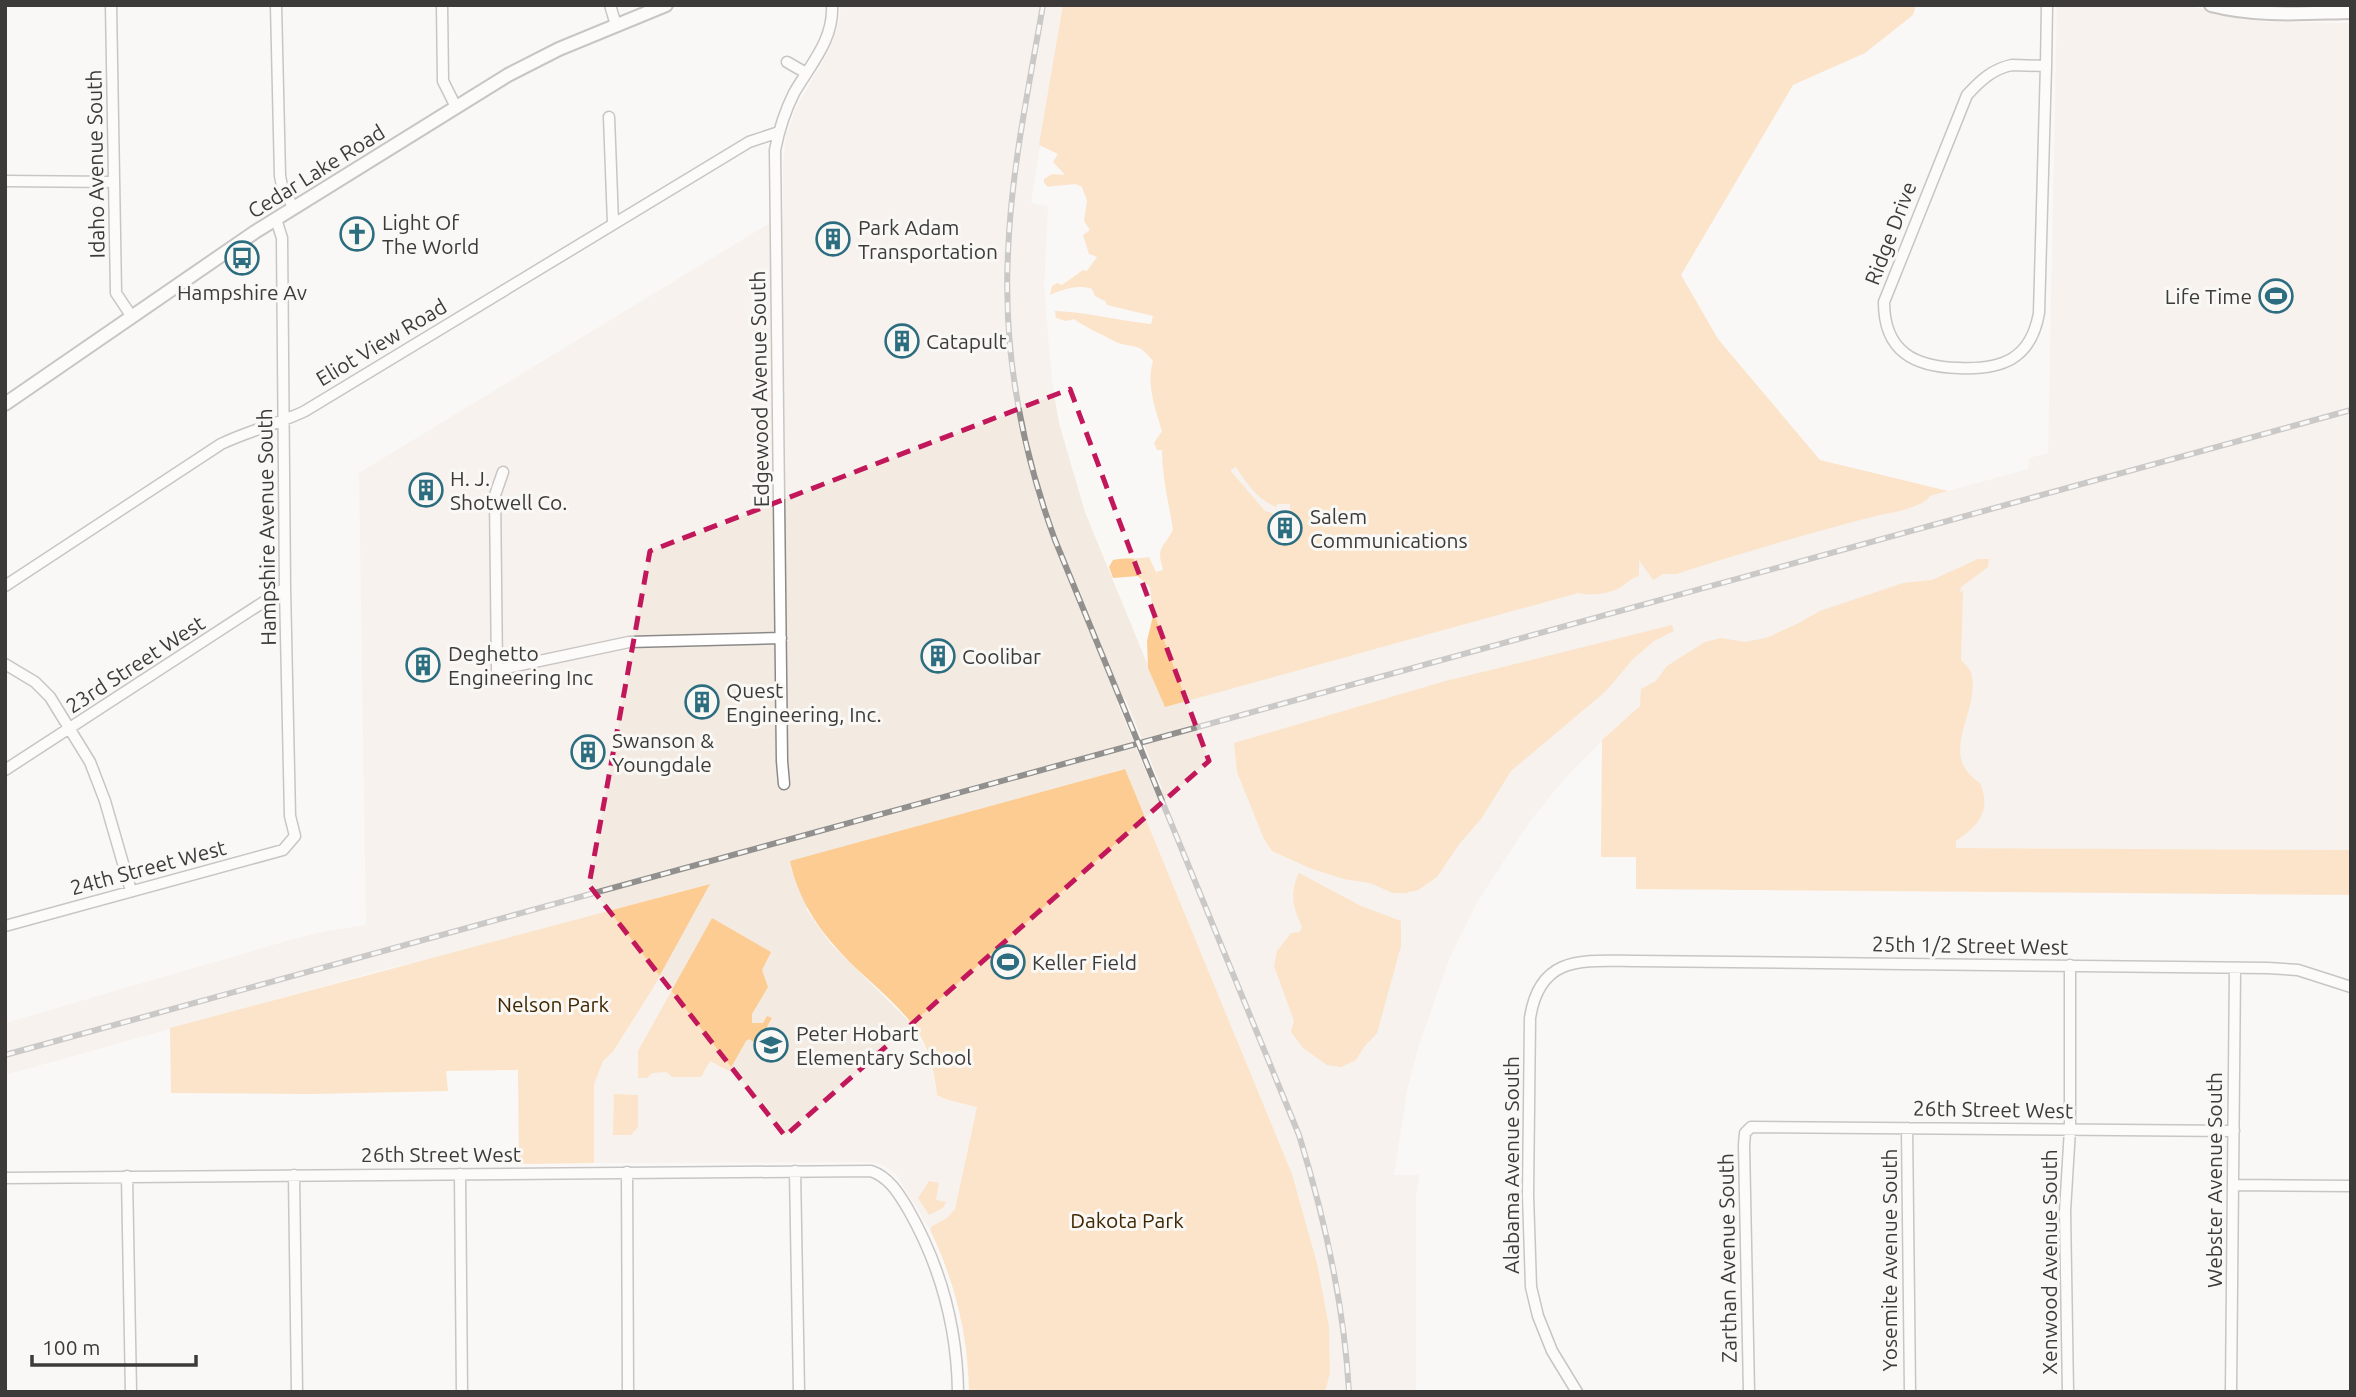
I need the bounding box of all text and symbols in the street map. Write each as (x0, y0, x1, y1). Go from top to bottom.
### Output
street label: Idaho Avenue South (81, 69, 109, 259)
street label: Cedar Lake Road (243, 119, 389, 223)
street label: Ridge Drive (1859, 178, 1921, 288)
place label: Light Of The World (382, 210, 479, 258)
church icon: Light Of The World (338, 215, 376, 253)
place label: Park Adam Transportation (858, 215, 998, 263)
building icon: Park Adam Transportation (814, 220, 852, 258)
bus stop icon: Hampshire Av (223, 239, 261, 277)
street label: Edgewood Avenue South (745, 271, 773, 507)
sports icon: Life Time (2257, 277, 2295, 315)
place label: Hampshire Av (177, 280, 307, 304)
place label: Life Time (2165, 284, 2252, 308)
street label: Eliot View Road (311, 294, 451, 390)
building icon: Catapult (883, 322, 921, 360)
place label: Catapult (926, 329, 1007, 353)
street label: Hampshire Avenue South (252, 408, 280, 646)
place label: H. J. Shotwell Co. (450, 466, 567, 514)
building icon: H. J. Shotwell Co. (407, 471, 445, 509)
place label: Salem Communications (1310, 504, 1468, 552)
building icon: Salem Communications (1266, 509, 1304, 547)
street label: 23rd Street West (61, 610, 209, 718)
building icon: Coolibar (919, 637, 957, 675)
place label: Deghetto Engineering Inc (448, 641, 593, 689)
place label: Coolibar (962, 644, 1041, 668)
building icon: Deghetto Engineering Inc (404, 646, 442, 684)
place label: Quest Engineering, Inc. (726, 678, 882, 726)
building icon: Quest Engineering, Inc. (683, 683, 721, 721)
place label: Swanson & Youngdale (612, 728, 714, 776)
building icon: Swanson & Youngdale (569, 733, 607, 771)
street label: 24th Street West (67, 835, 229, 899)
street label: 25th 1/2 Street West (1872, 931, 2068, 959)
sports icon: Keller Field (989, 943, 1027, 981)
place label: Keller Field (1032, 950, 1137, 974)
park label: Nelson Park (497, 992, 609, 1016)
place label: Peter Hobart Elementary School (796, 1021, 972, 1069)
school or university icon: Peter Hobart Elementary School (752, 1026, 790, 1064)
street label: Alabama Avenue South (1499, 1056, 1523, 1274)
street label: Webster Avenue South (2202, 1072, 2226, 1288)
street label: 26th Street West (1913, 1096, 2073, 1122)
street label: 26th Street West (361, 1142, 521, 1166)
street label: Yosemite Avenue South (1877, 1148, 1901, 1372)
street label: Xenwood Avenue South (2037, 1149, 2061, 1375)
street label: Zarthan Avenue South (1713, 1153, 1741, 1363)
park label: Dakota Park (1070, 1208, 1184, 1232)
scale bar (32, 1324, 196, 1368)
text: 100 m (42, 1335, 100, 1359)

